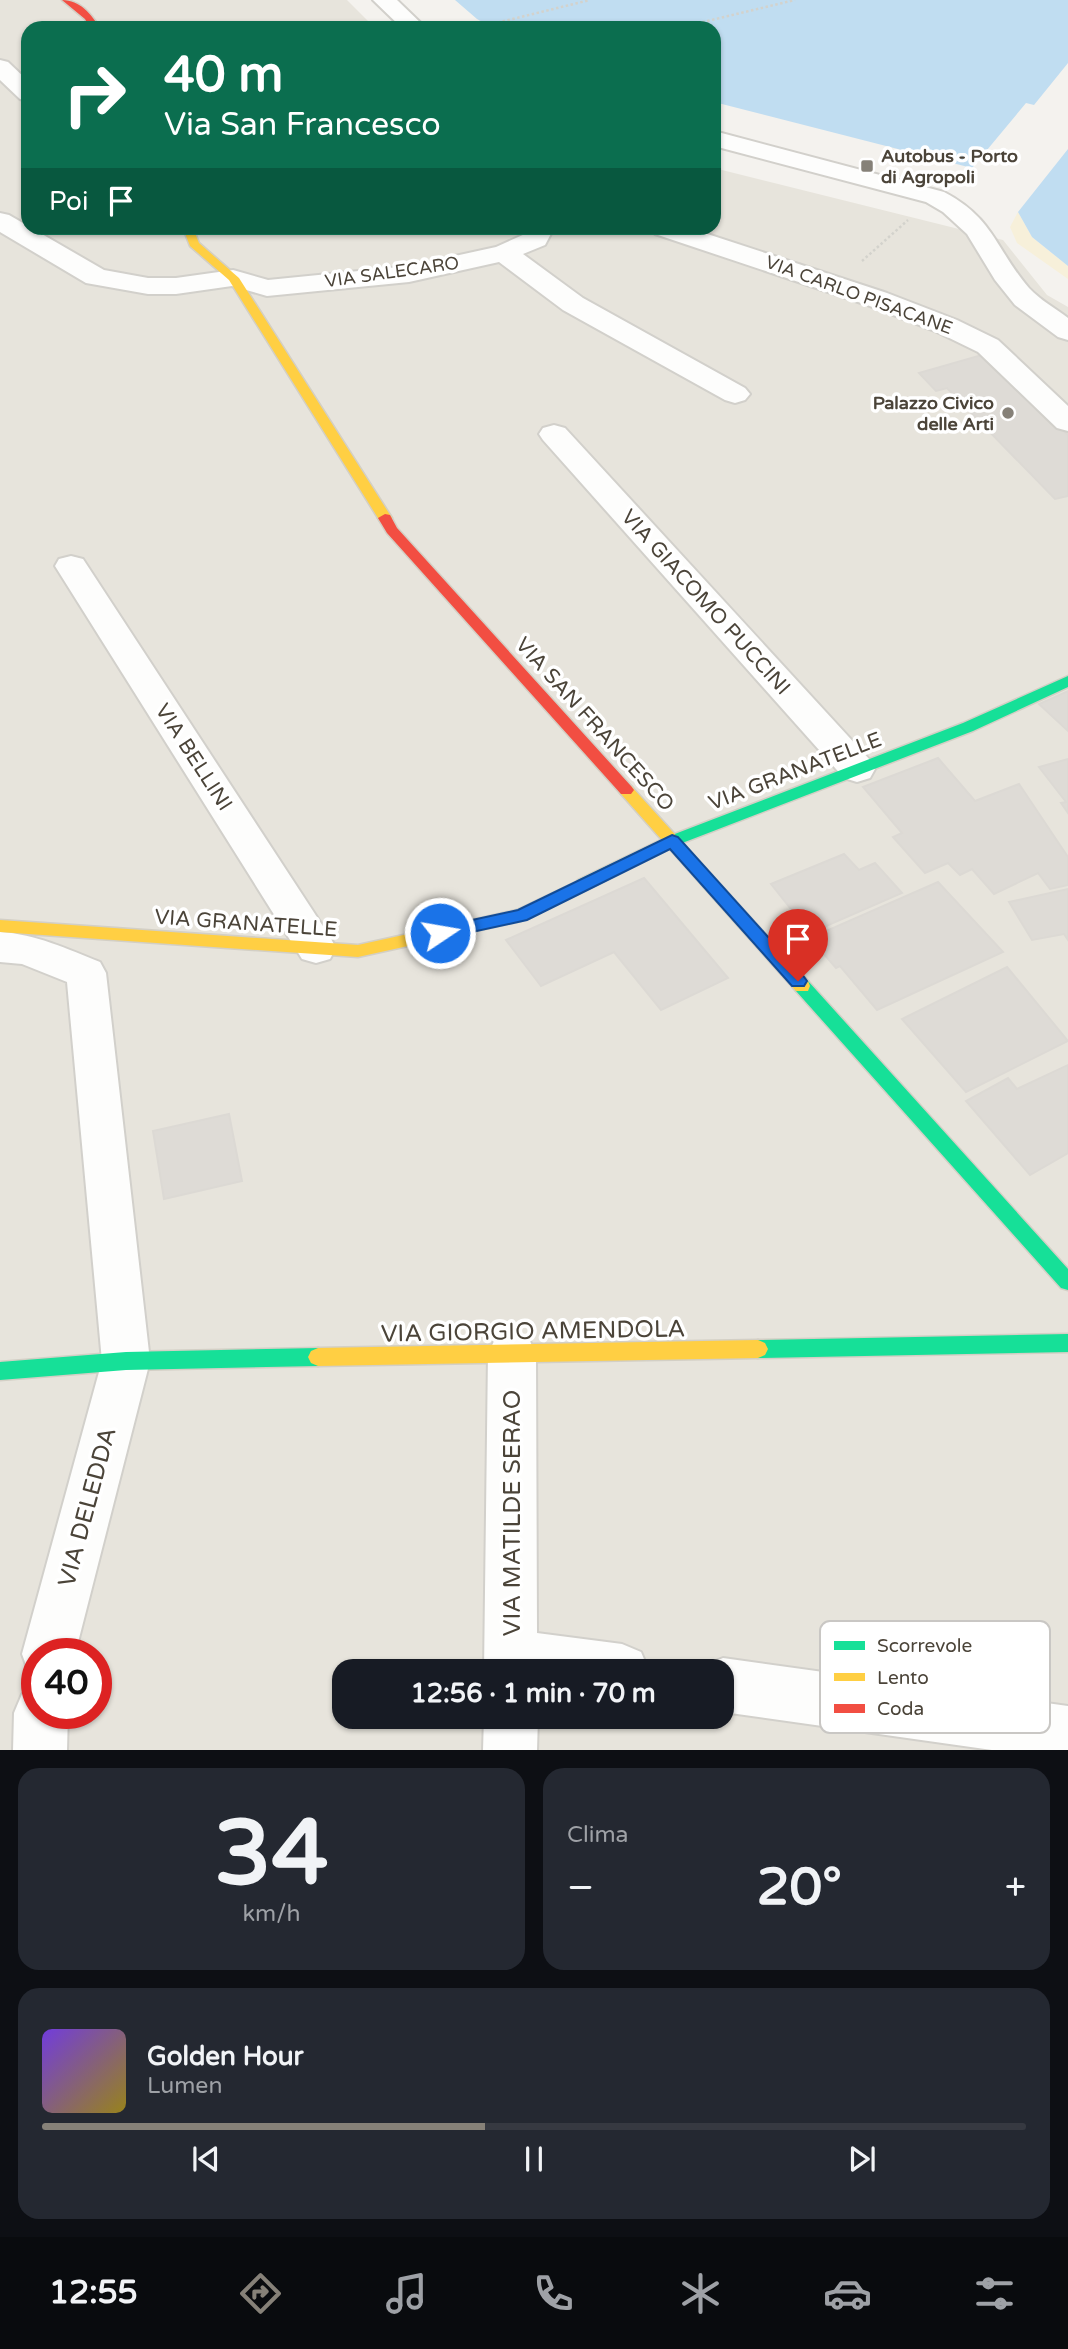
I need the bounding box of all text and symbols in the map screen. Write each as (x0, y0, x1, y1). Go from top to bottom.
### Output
text: 40 m (164, 46, 283, 105)
icon: right (49, 49, 140, 140)
text: Via San Francesco (164, 106, 441, 144)
place label: Autobus - Porto di Agropoli (881, 145, 1018, 188)
marker: Autobus - Porto di Agropoli (859, 158, 875, 174)
icon: arrive (102, 182, 140, 220)
text: Poi (49, 186, 88, 217)
street label: VIA CARLO PISACANE (762, 251, 956, 339)
street label: VIA SALECARO (323, 252, 461, 292)
place label: Palazzo Civico delle Arti (873, 392, 994, 435)
marker: Palazzo Civico delle Arti (1000, 405, 1016, 421)
street label: VIA GIACOMO PUCCINI (616, 505, 795, 700)
street label: VIA SAN FRANCESCO (510, 632, 679, 816)
street label: VIA BELLINI (150, 699, 237, 816)
street label: VIA GRANATELLE (705, 727, 885, 816)
position arrow (403, 896, 477, 970)
street label: VIA GRANATELLE (154, 905, 338, 942)
pin (768, 909, 828, 981)
icon: arrive (779, 920, 817, 958)
street label: VIA GIORGIO AMENDOLA (381, 1314, 685, 1349)
street label: VIA MATILDE SERAO (498, 1390, 527, 1636)
street label: VIA DELEDDA (52, 1424, 123, 1590)
legend (820, 1621, 1050, 1733)
text: Scorrevole (877, 1635, 972, 1657)
speed limit sign: 40 (21, 1638, 112, 1729)
text: Lento (877, 1667, 929, 1689)
text: 12:56 · 1 min · 70 m (410, 1678, 656, 1709)
text: Coda (877, 1698, 924, 1720)
text: 34 (214, 1799, 329, 1909)
text: Clima (567, 1821, 628, 1849)
text: 20° (757, 1856, 842, 1919)
text: − (567, 1865, 594, 1911)
text: + (1005, 1865, 1026, 1911)
text: km/h (243, 1900, 300, 1928)
text: Golden Hour (147, 2041, 304, 2072)
text: Lumen (147, 2072, 222, 2100)
icon: previous (187, 2140, 225, 2178)
icon: pause (515, 2140, 553, 2178)
icon: next (843, 2140, 881, 2178)
icon: directions (236, 2269, 285, 2318)
icon: music (382, 2269, 431, 2318)
icon: phone (529, 2269, 578, 2318)
icon: climate (676, 2269, 725, 2318)
icon: car (823, 2269, 872, 2318)
icon: filters (970, 2269, 1019, 2318)
text: 12:55 (49, 2274, 138, 2312)

